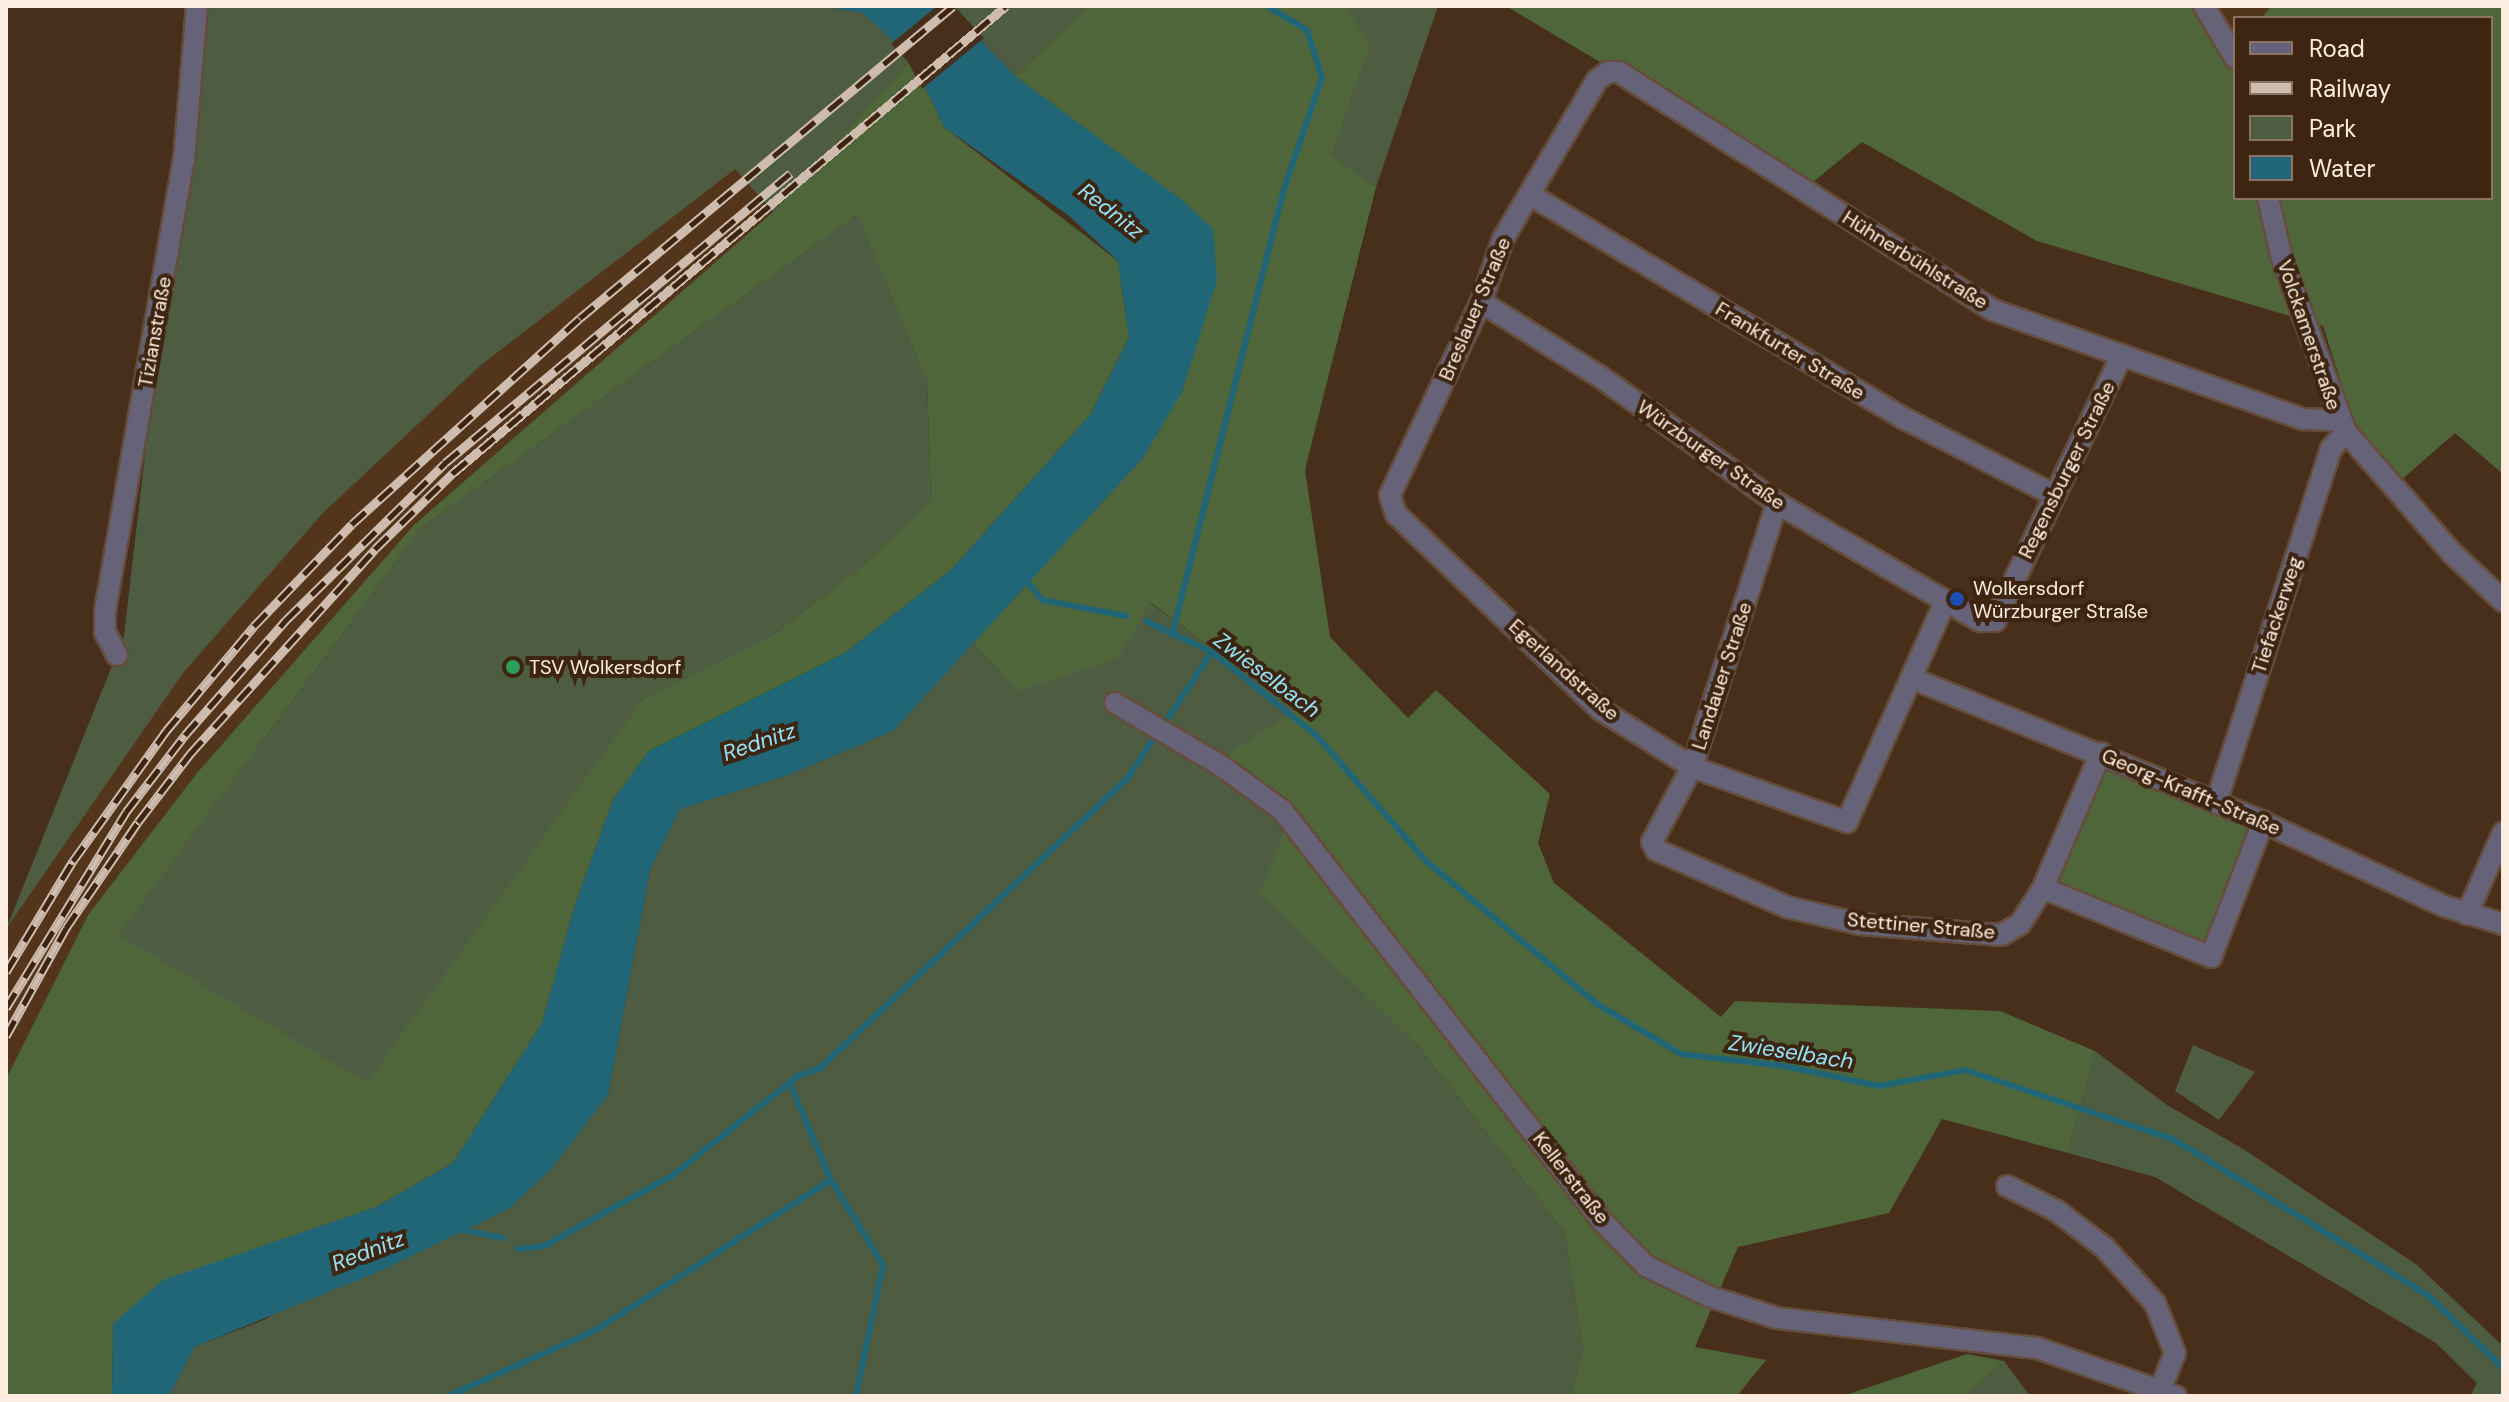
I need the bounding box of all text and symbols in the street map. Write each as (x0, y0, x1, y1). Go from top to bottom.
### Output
legend (2233, 16, 2493, 200)
text: Road (2309, 33, 2365, 64)
text: Railway (2309, 73, 2391, 104)
text: Park (2309, 113, 2356, 144)
text: Water (2309, 153, 2375, 184)
water label: Rednitz (1073, 177, 1149, 245)
street label: Hühnerbühlstraße (1838, 206, 1992, 314)
street label: Breslauer Straße (1434, 234, 1516, 384)
street label: Volckamerstraße (2272, 257, 2346, 413)
street label: Tizianstraße (133, 275, 177, 389)
street label: Frankfurter Straße (1711, 297, 1869, 405)
street label: Regensburger Straße (2014, 377, 2120, 563)
street label: Würzburger Straße (1632, 395, 1790, 515)
street label: Tiefackerweg (2247, 553, 2307, 677)
place label: Wolkersdorf Würzburger Straße (1973, 576, 2148, 623)
marker: Wolkersdorf Würzburger Straße (1948, 590, 1966, 608)
street label: Landauer Straße (1687, 599, 1757, 753)
street label: Egerlandstraße (1504, 614, 1624, 726)
water label: Zwieselbach (1209, 627, 1325, 723)
place label: TSV Wolkersdorf (529, 655, 681, 679)
marker: TSV Wolkersdorf (504, 658, 522, 676)
water label: Rednitz (719, 717, 799, 767)
street label: Georg-Krafft-Straße (2098, 743, 2284, 841)
street label: Stettiner Straße (1846, 908, 1996, 944)
water label: Zwieselbach (1727, 1029, 1855, 1075)
street label: Kellerstraße (1528, 1127, 1614, 1229)
water label: Rednitz (328, 1225, 408, 1277)

